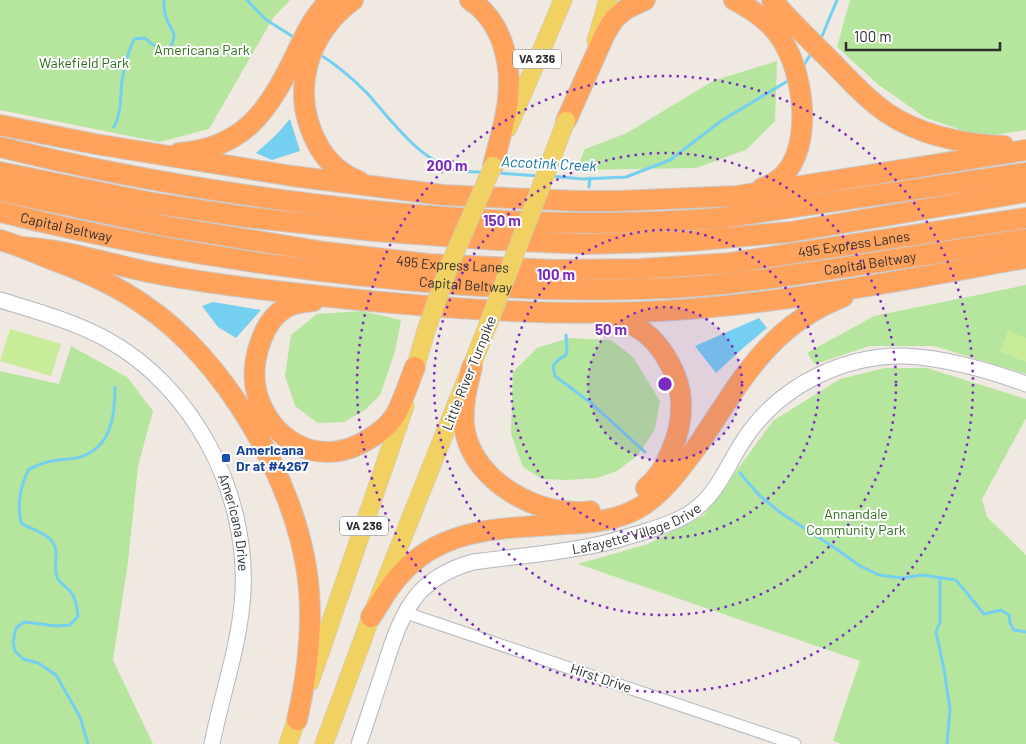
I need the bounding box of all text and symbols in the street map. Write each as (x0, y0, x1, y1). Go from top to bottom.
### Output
scale bar (846, 20, 1000, 52)
text: 100 m (854, 27, 892, 45)
park label: Americana Park (154, 41, 250, 58)
road number: VA 236 (513, 50, 561, 68)
park label: Wakefield Park (39, 54, 129, 71)
water label: Accotink Creek (501, 152, 598, 175)
text: 200 m (426, 156, 468, 174)
street label: Capital Beltway (19, 208, 114, 245)
text: 150 m (483, 211, 521, 229)
street label: 495 Express Lanes (797, 227, 911, 261)
street label: Capital Beltway (823, 247, 918, 278)
street label: 495 Express Lanes (395, 251, 510, 276)
text: 100 m (537, 265, 575, 283)
street label: Capital Beltway (419, 272, 513, 296)
street label: Little River Turnpike (438, 313, 499, 433)
text: 50 m (595, 320, 627, 338)
centre of rings (656, 375, 674, 393)
place label: Americana Dr at #4267 (236, 441, 309, 474)
marker: Americana Dr at #4267 (220, 452, 232, 464)
street label: Americana Drive (215, 471, 252, 572)
street label: Lafayette Village Drive (571, 499, 704, 557)
park label: Annandale Community Park (806, 505, 906, 538)
road number: VA 236 (340, 516, 388, 536)
street label: Hirst Drive (568, 659, 634, 696)

